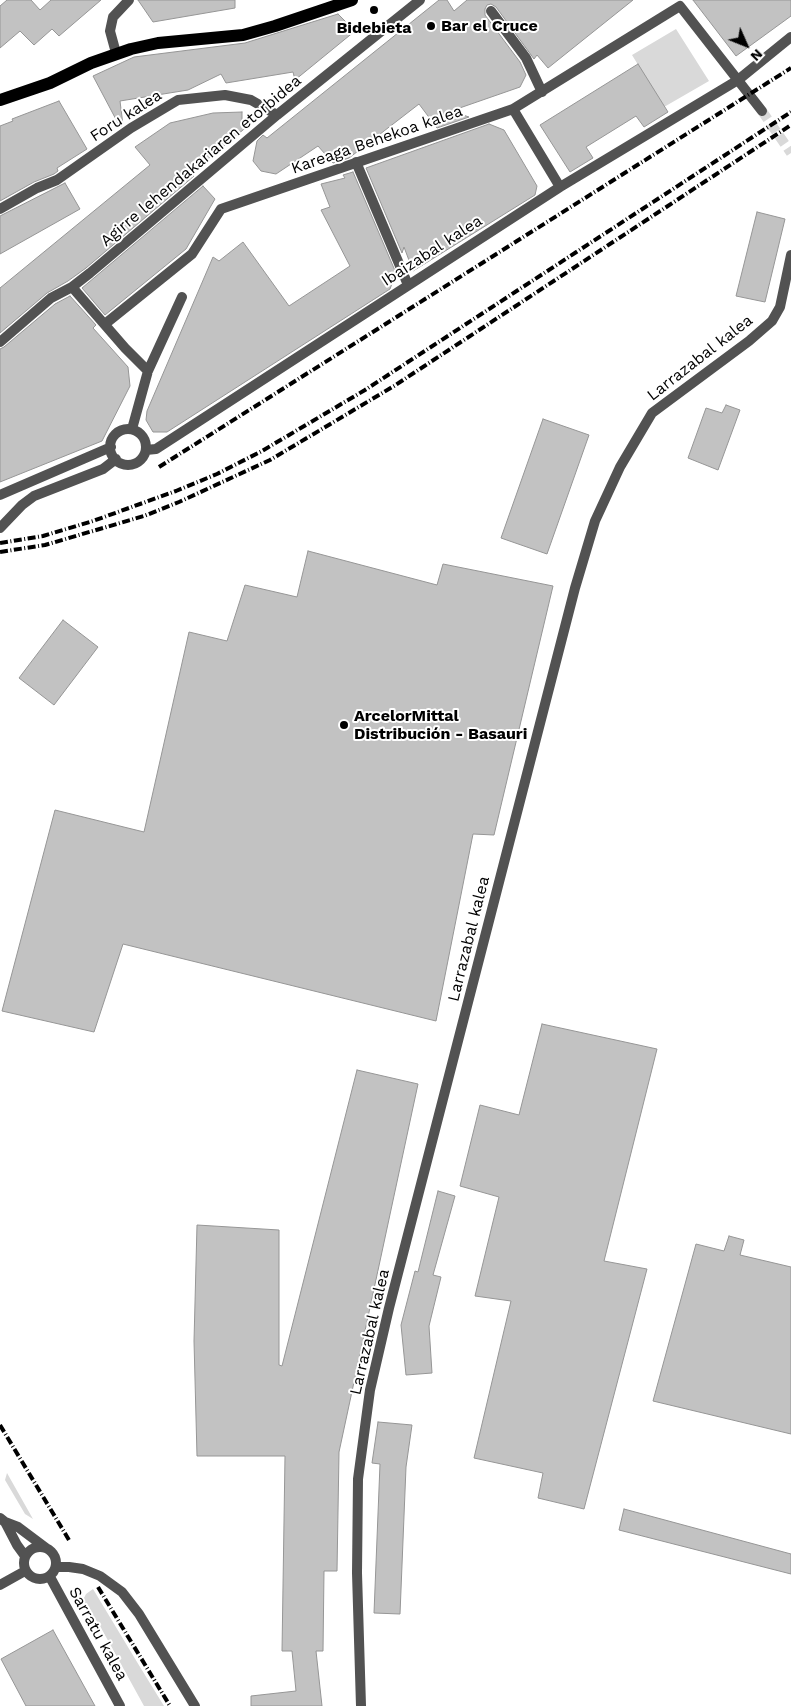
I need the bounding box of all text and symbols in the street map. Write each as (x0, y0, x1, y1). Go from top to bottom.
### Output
marker: Bidebieta (368, 4, 380, 16)
place label: Bar el Cruce (441, 16, 538, 36)
place label: Bidebieta (336, 18, 412, 38)
marker: Bar el Cruce (425, 20, 437, 32)
north arrow (721, 20, 771, 70)
text: N (747, 46, 766, 65)
street label: Agirre lehendakariaren etorbidea (97, 71, 305, 251)
street label: Foru kalea (87, 86, 165, 146)
street label: Kareaga Behekoa kalea (289, 102, 465, 178)
street label: Ibaizabal kalea (378, 211, 486, 291)
street label: Larrazabal kalea (643, 311, 757, 405)
place label: ArcelorMittal Distribución - Basauri (354, 706, 527, 744)
marker: ArcelorMittal Distribución - Basauri (338, 719, 350, 731)
street label: Larrazabal kalea (444, 874, 494, 1004)
street label: Larrazabal kalea (346, 1267, 394, 1397)
street label: Sarratu kalea (64, 1584, 132, 1684)

